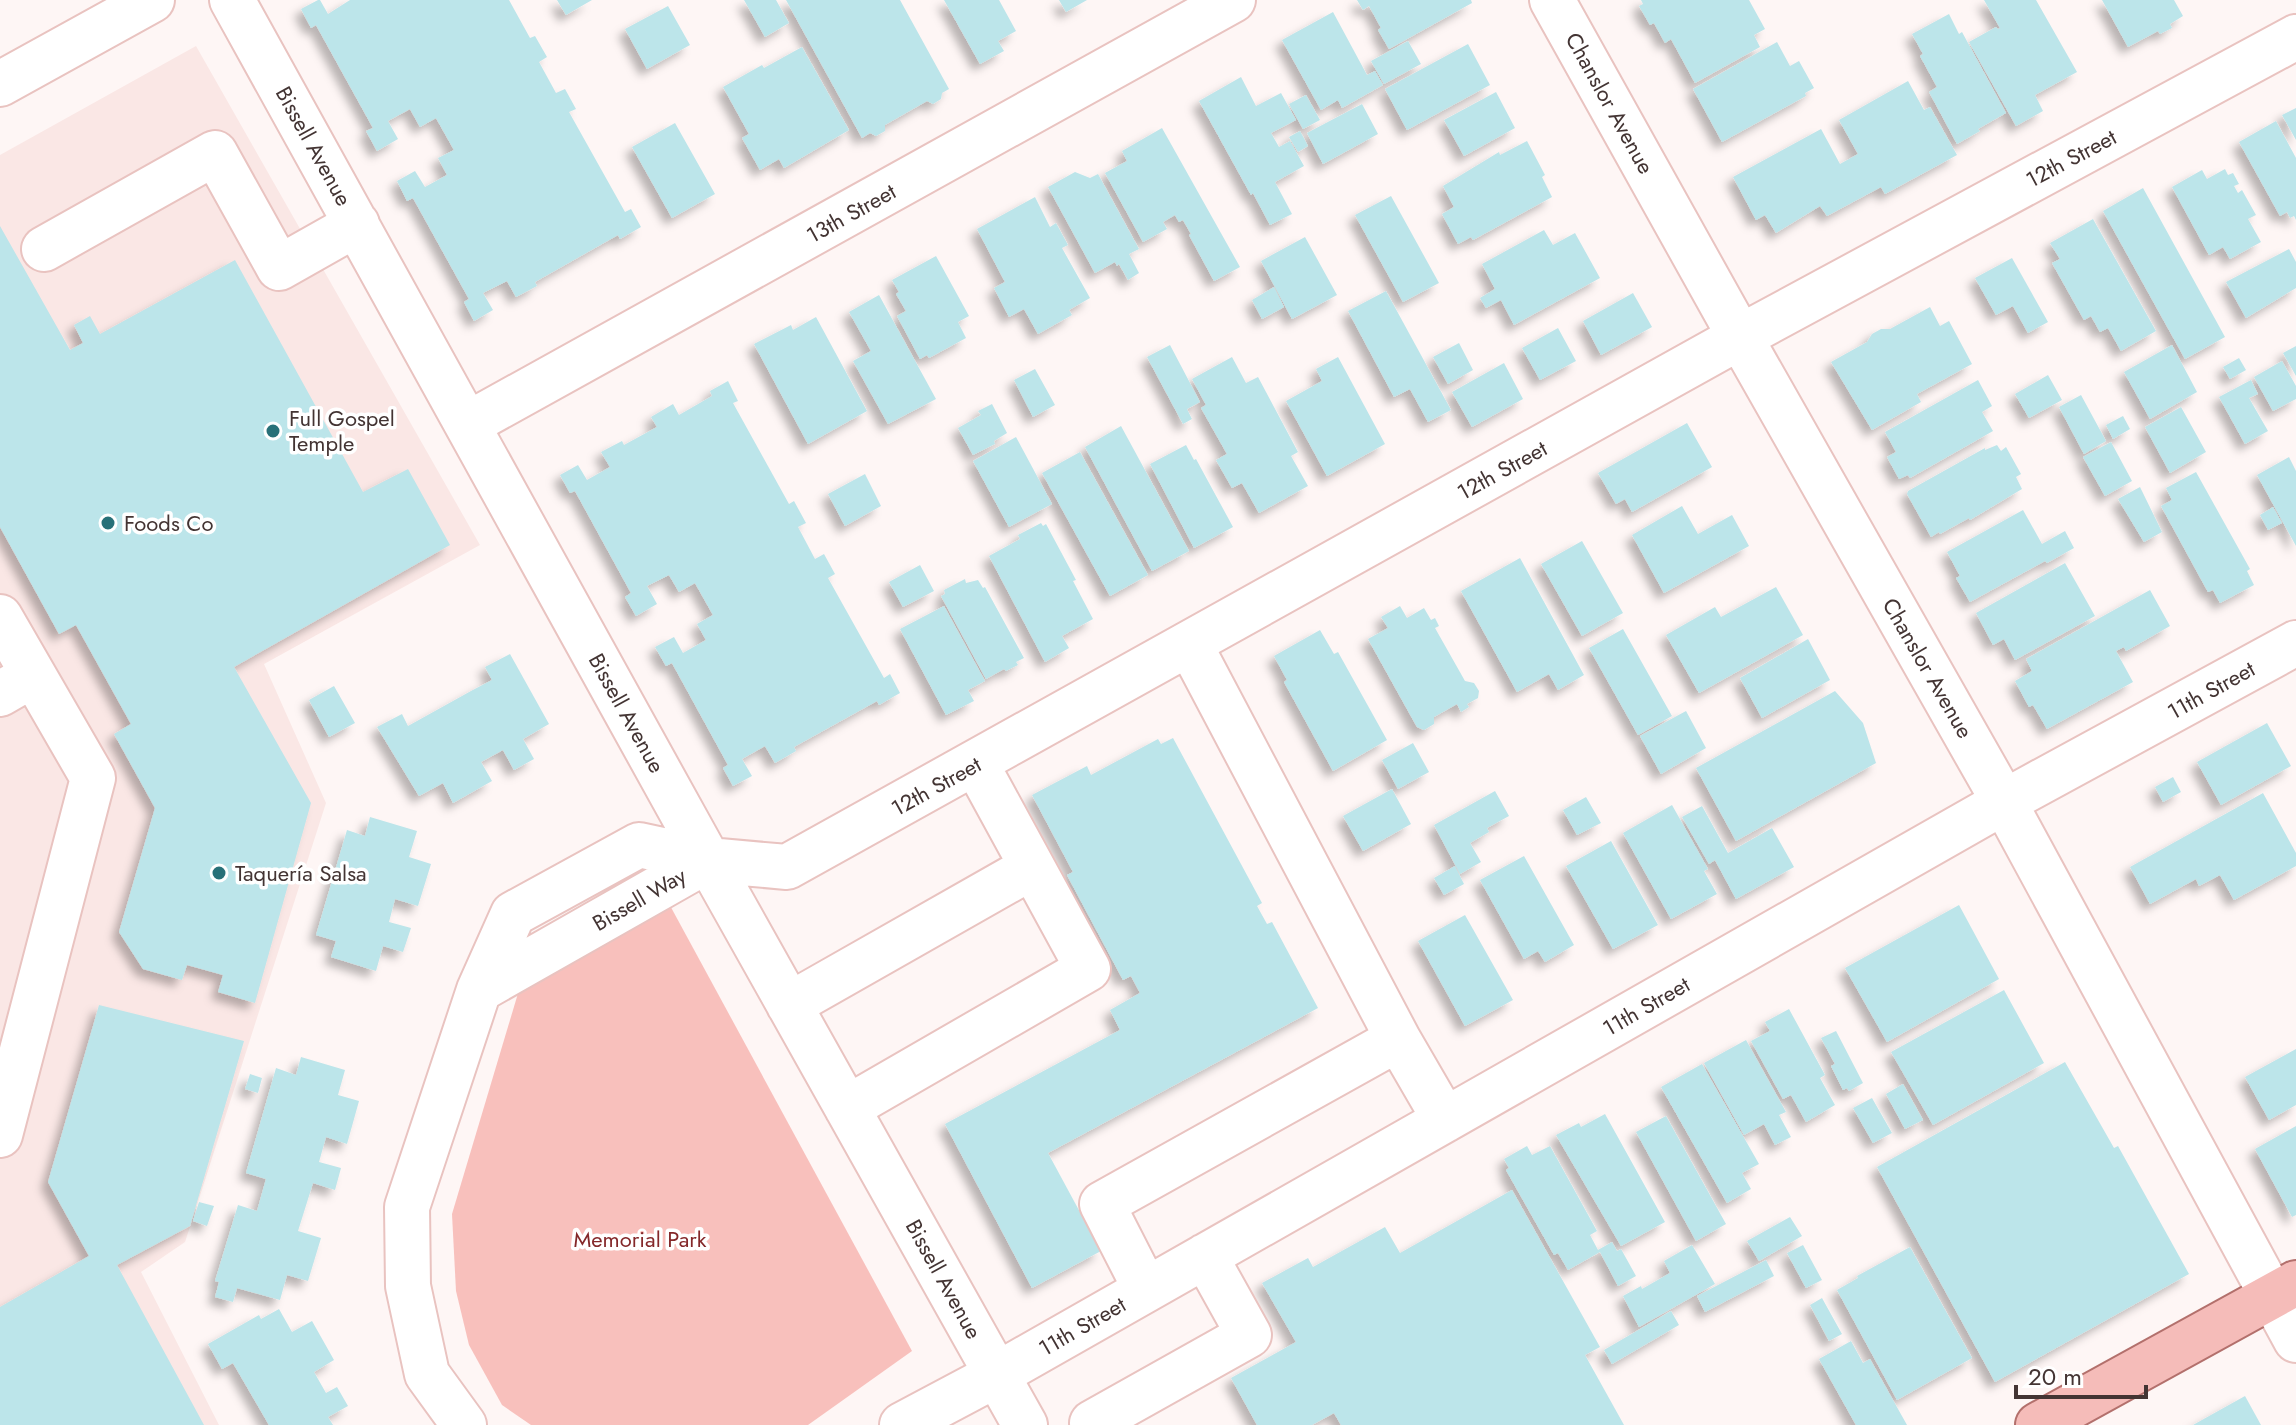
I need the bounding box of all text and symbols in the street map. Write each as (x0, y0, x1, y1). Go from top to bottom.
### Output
street label: Chanslor Avenue (1558, 26, 1662, 180)
street label: Bissell Avenue (268, 80, 360, 212)
street label: 12th Street (2020, 120, 2123, 195)
street label: 13th Street (800, 175, 902, 251)
place label: Full Gospel Temple (289, 402, 395, 459)
marker: Full Gospel Temple (264, 422, 282, 440)
street label: 12th Street (1451, 432, 1553, 508)
place label: Foods Co (124, 507, 213, 539)
marker: Foods Co (99, 514, 117, 532)
street label: Chanslor Avenue (1875, 592, 1981, 744)
street label: Bissell Avenue (581, 647, 673, 779)
street label: 11th Street (2161, 652, 2261, 727)
street label: 12th Street (885, 748, 987, 824)
place label: Taquería Salsa (235, 857, 367, 889)
street label: Bissell Way (586, 859, 692, 939)
marker: Taquería Salsa (210, 864, 228, 882)
street label: 11th Street (1597, 968, 1696, 1044)
street label: Bissell Avenue (898, 1213, 990, 1345)
park label: Memorial Park (573, 1223, 707, 1255)
street label: 11th Street (1033, 1288, 1132, 1364)
scale bar (2016, 1349, 2146, 1399)
text: 20 m (2028, 1359, 2082, 1394)

